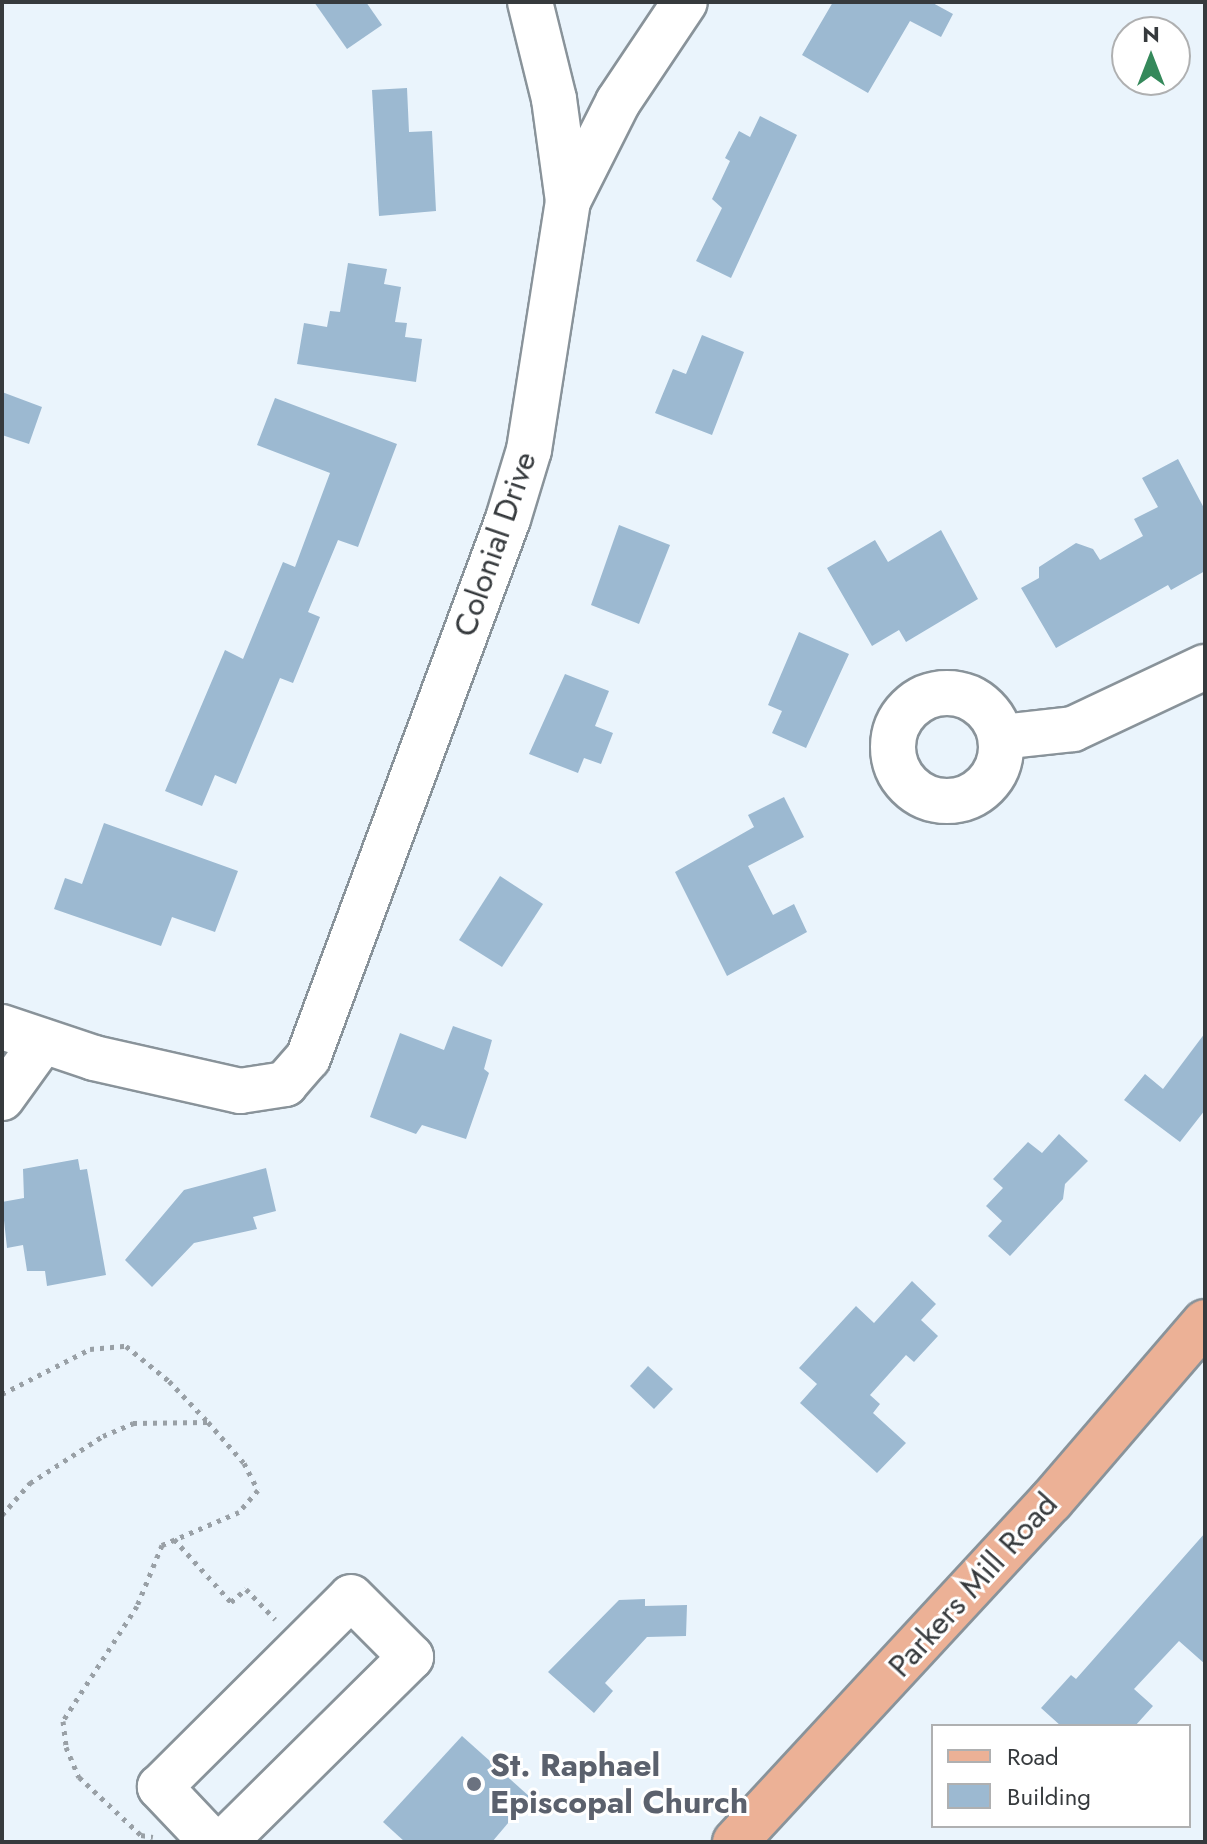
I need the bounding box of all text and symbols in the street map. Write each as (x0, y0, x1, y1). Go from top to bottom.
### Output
north arrow (1111, 16, 1191, 96)
text: N (1142, 18, 1160, 50)
street label: Colonial Drive (445, 447, 545, 641)
street label: Parkers Mill Road (880, 1485, 1066, 1685)
legend (931, 1724, 1191, 1828)
text: Road (1007, 1739, 1059, 1774)
place label: St. Raphael Episcopal Church (490, 1747, 748, 1822)
marker: St. Raphael Episcopal Church (465, 1775, 483, 1793)
text: Building (1007, 1779, 1091, 1814)

